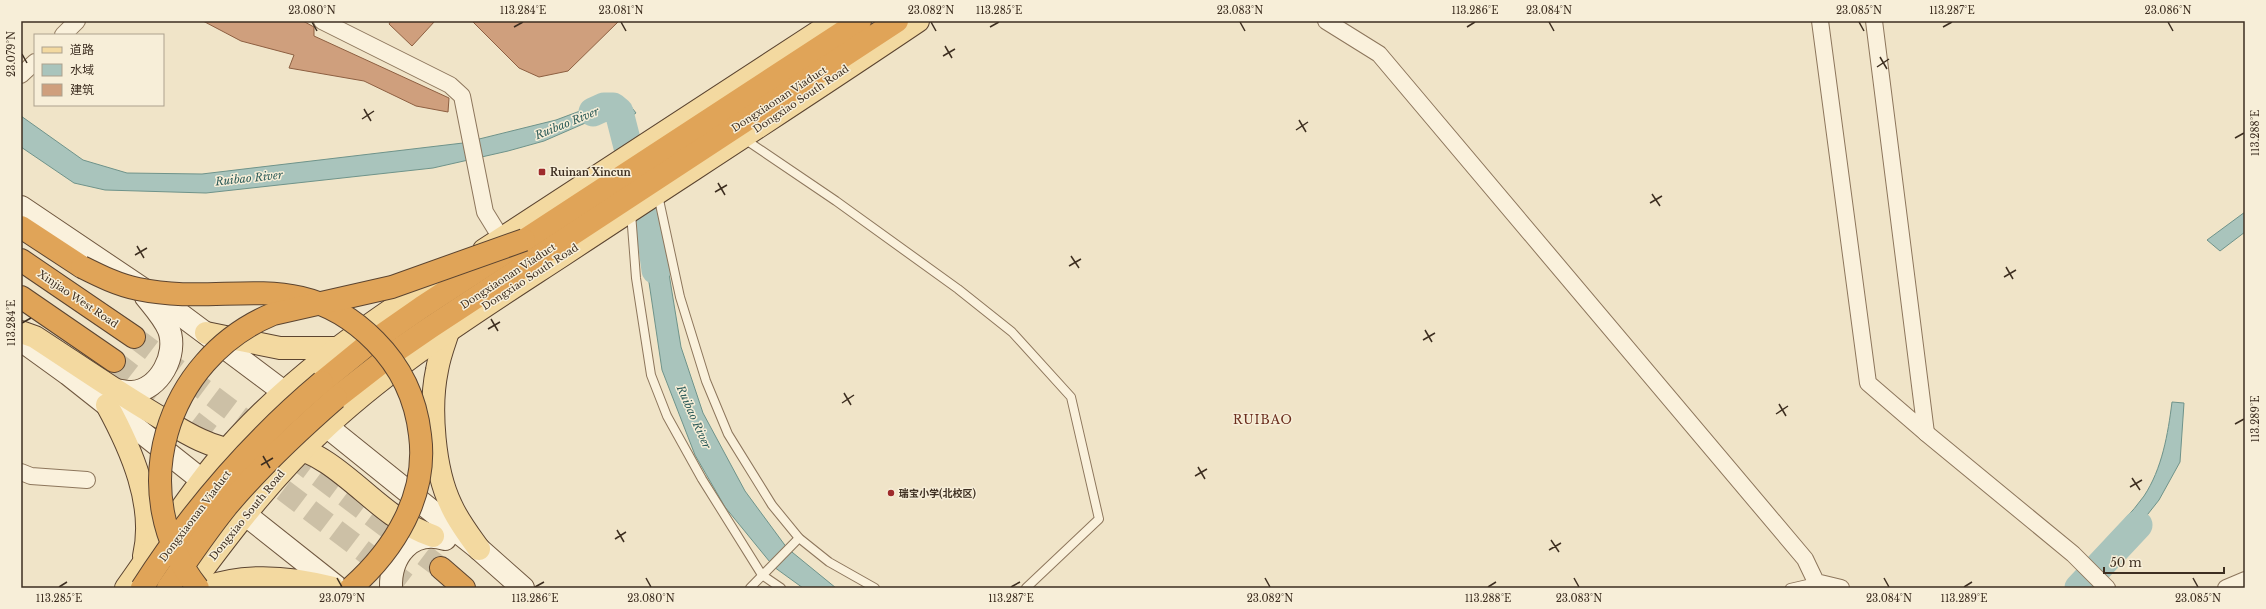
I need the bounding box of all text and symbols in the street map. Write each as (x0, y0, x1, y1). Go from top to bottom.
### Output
text: 23.080°N (288, 4, 336, 17)
text: 113.284°E (500, 4, 546, 17)
text: 23.081°N (599, 4, 643, 17)
text: 23.082°N (908, 4, 954, 17)
text: 113.285°E (976, 4, 1022, 17)
text: 23.083°N (1217, 4, 1263, 17)
text: 113.286°E (1451, 4, 1499, 17)
text: 23.084°N (1526, 4, 1572, 17)
text: 23.085°N (1836, 4, 1882, 17)
text: 113.287°E (1929, 4, 1975, 17)
text: 23.086°N (2145, 4, 2191, 17)
text: 23.079°N (5, 31, 18, 77)
legend (34, 34, 164, 106)
text: 道路 (70, 42, 94, 57)
text: 水域 (70, 62, 94, 77)
street label: Dongxiao South Road (751, 62, 851, 136)
street label: Dongxiaonan Viaduct (729, 63, 829, 135)
text: 建筑 (70, 82, 94, 97)
water label: Ruibao River (532, 103, 602, 143)
text: 113.288°E (2249, 110, 2262, 156)
place label: Ruinan Xincun (550, 166, 632, 179)
water label: Ruibao River (213, 167, 284, 189)
marker: Ruinan Xincun (537, 167, 547, 177)
street label: Dongxiaonan Viaduct (458, 240, 558, 312)
street label: Dongxiao South Road (479, 241, 581, 313)
street label: Xinjiao West Road (35, 267, 121, 331)
text: 113.284°E (5, 300, 18, 346)
water label: Ruibao River (673, 382, 715, 452)
text: 113.289°E (2249, 395, 2262, 443)
district label: RUIBAO (1233, 412, 1293, 427)
street label: Dongxiao South Road (207, 467, 288, 563)
street label: Dongxiaonan Viaduct (156, 468, 234, 564)
place label: 瑞宝小学(北校区) (899, 487, 976, 500)
marker: 瑞宝小学(北校区) (886, 488, 896, 498)
scale bar (2104, 549, 2224, 575)
text: 50 m (2110, 555, 2142, 570)
text: 113.285°E (36, 592, 82, 605)
text: 23.079°N (319, 592, 365, 605)
text: 113.286°E (511, 592, 559, 605)
text: 23.080°N (627, 592, 675, 605)
text: 113.287°E (988, 592, 1034, 605)
text: 23.082°N (1247, 592, 1293, 605)
text: 113.288°E (1465, 592, 1511, 605)
text: 23.083°N (1556, 592, 1602, 605)
text: 23.084°N (1866, 592, 1912, 605)
text: 113.289°E (1940, 592, 1988, 605)
text: 23.085°N (2175, 592, 2221, 605)

